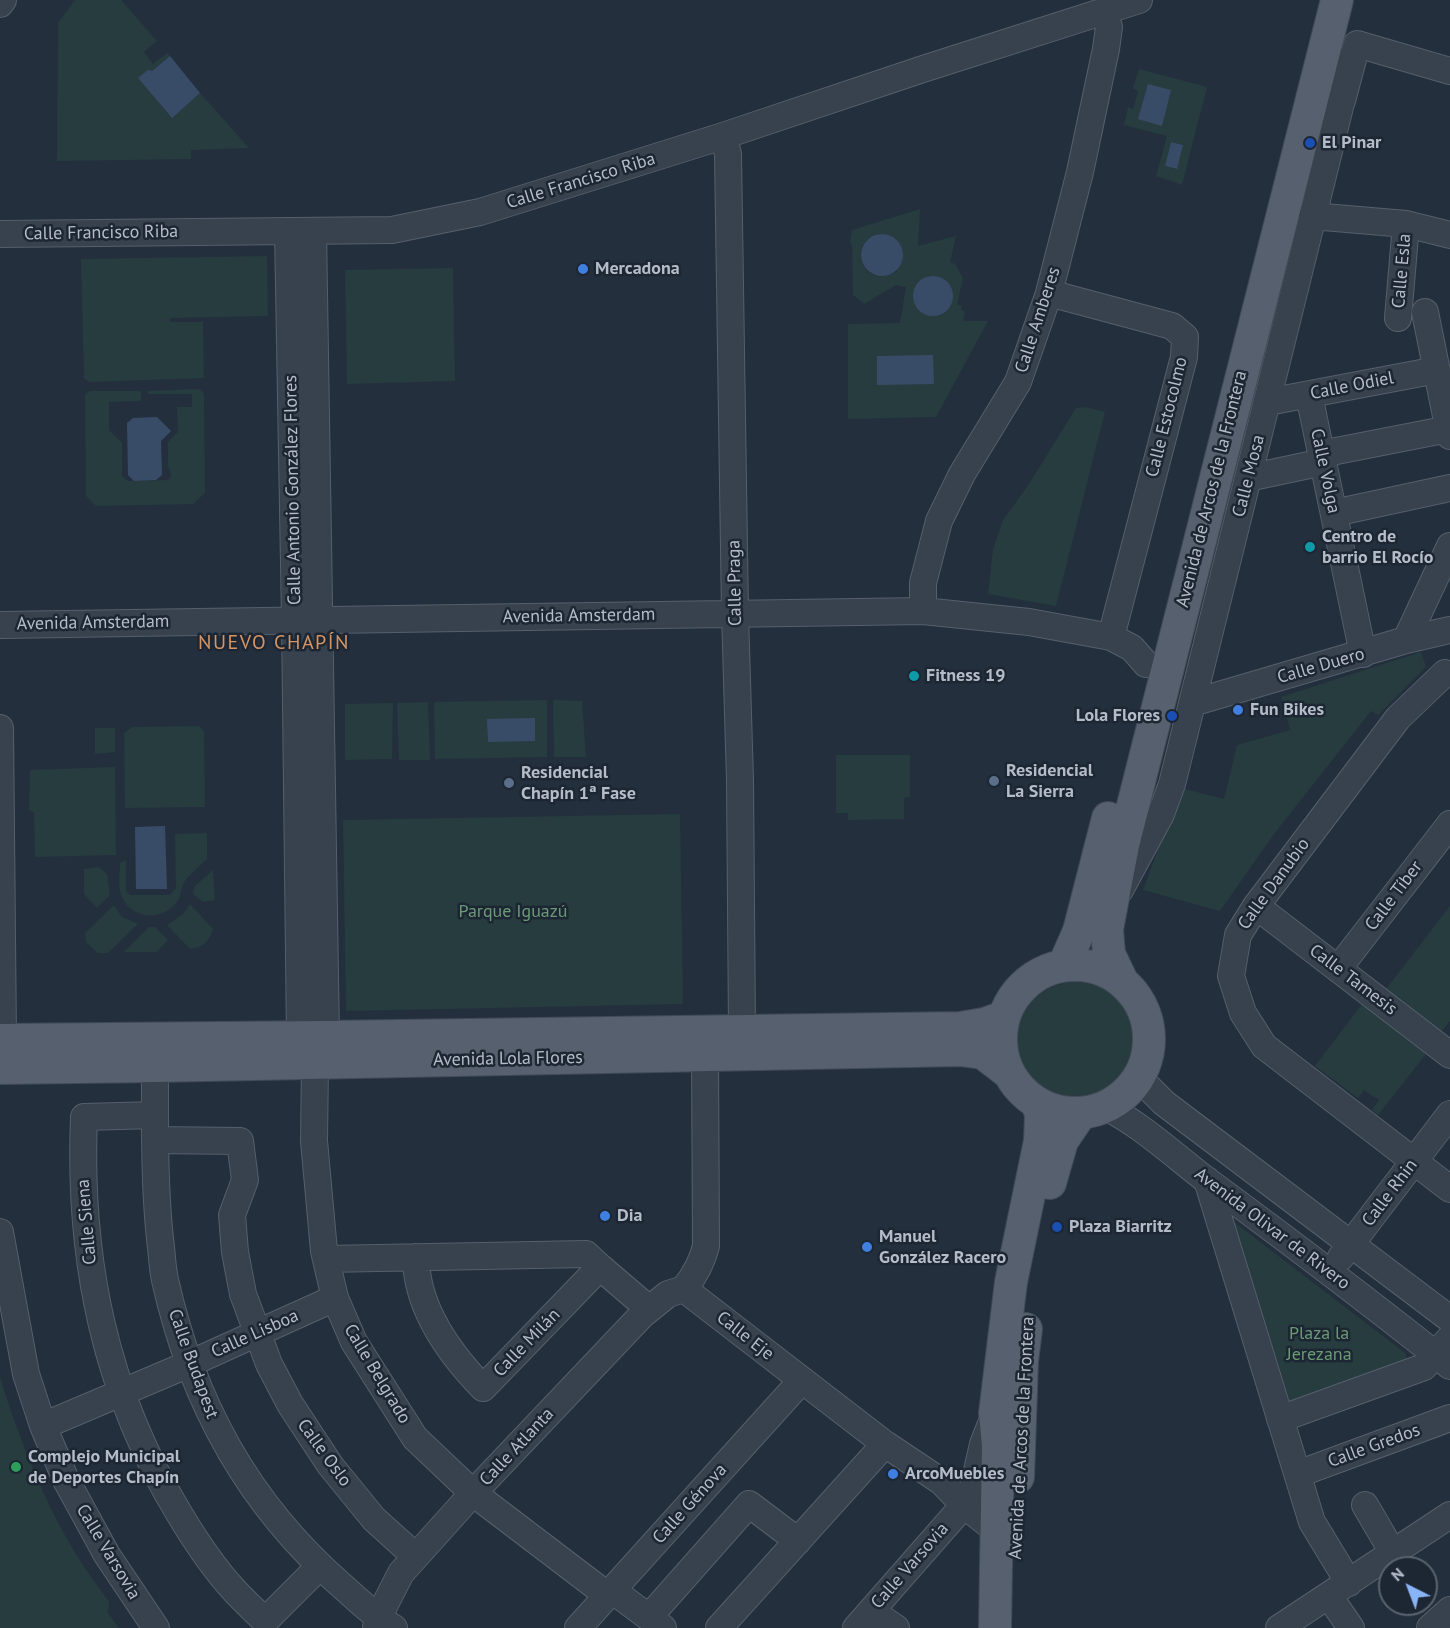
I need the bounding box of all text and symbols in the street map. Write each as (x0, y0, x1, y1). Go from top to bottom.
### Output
place label: El Pinar (1322, 132, 1381, 154)
marker: El Pinar (1303, 136, 1317, 150)
street label: Calle Francisco Riba (504, 148, 658, 214)
street label: Calle Francisco Riba (24, 221, 178, 245)
street label: Calle Esla (1388, 233, 1416, 309)
place label: Mercadona (595, 258, 680, 280)
marker: Mercadona (576, 262, 590, 276)
street label: Calle Amberes (1011, 264, 1065, 376)
street label: Calle Estocolmo (1142, 355, 1192, 479)
street label: Calle Odiel (1308, 367, 1396, 405)
street label: Avenida de Arcos de la Frontera (1172, 368, 1252, 610)
street label: Calle Antonio González Flores (280, 375, 306, 605)
street label: Calle Volga (1305, 427, 1345, 515)
street label: Calle Mosa (1228, 433, 1270, 519)
place label: Centro de barrio El Rocío (1322, 526, 1433, 568)
street label: Calle Praga (723, 540, 747, 626)
marker: Centro de barrio El Rocío (1303, 540, 1317, 554)
street label: Avenida Amsterdam (502, 604, 656, 628)
street label: Avenida Amsterdam (16, 611, 170, 635)
district label: NUEVO CHAPÍN (198, 631, 350, 655)
street label: Calle Duero (1275, 643, 1367, 689)
place label: Fitness 19 (926, 665, 1005, 687)
marker: Fitness 19 (907, 669, 921, 683)
place label: Fun Bikes (1250, 699, 1324, 721)
marker: Fun Bikes (1231, 703, 1245, 717)
place label: Lola Flores (1076, 705, 1160, 727)
marker: Lola Flores (1165, 709, 1179, 723)
place label: Residencial La Sierra (1006, 760, 1093, 802)
place label: Residencial Chapín 1ª Fase (521, 762, 636, 804)
marker: Residencial La Sierra (987, 774, 1001, 788)
marker: Residencial Chapín 1ª Fase (502, 776, 516, 790)
street label: Calle Danubio (1234, 834, 1314, 934)
street label: Calle Tíber (1361, 857, 1427, 935)
park label: Parque Iguazú (458, 901, 568, 923)
street label: Calle Tamesis (1305, 940, 1401, 1020)
street label: Avenida Lola Flores (433, 1047, 583, 1071)
street label: Calle Rhin (1358, 1155, 1422, 1231)
street label: Avenida Olivar de Rivero (1190, 1163, 1354, 1295)
street label: Calle Siena (73, 1178, 101, 1266)
place label: Dia (617, 1205, 642, 1227)
marker: Dia (598, 1209, 612, 1223)
place label: Plaza Biarritz (1069, 1216, 1172, 1238)
marker: Plaza Biarritz (1050, 1220, 1064, 1234)
place label: Manuel González Racero (879, 1226, 1006, 1268)
marker: Manuel González Racero (860, 1240, 874, 1254)
street label: Calle Milán (489, 1304, 565, 1382)
street label: Calle Lisboa (208, 1305, 302, 1363)
street label: Calle Budapest (163, 1306, 223, 1422)
street label: Calle Eje (712, 1307, 778, 1365)
street label: Avenida de Arcos de la Frontera (1005, 1316, 1039, 1560)
street label: Calle Belgrado (339, 1320, 415, 1428)
park label: Plaza la Jerezana (1286, 1323, 1352, 1366)
street label: Calle Atlanta (475, 1404, 559, 1490)
street label: Calle Oslo (292, 1415, 356, 1491)
street label: Calle Gredos (1325, 1419, 1423, 1473)
place label: Complejo Municipal de Deportes Chapín (28, 1446, 180, 1488)
street label: Calle Génova (648, 1459, 732, 1549)
marker: Complejo Municipal de Deportes Chapín (9, 1460, 23, 1474)
place label: ArcoMuebles (905, 1463, 1004, 1485)
marker: ArcoMuebles (886, 1467, 900, 1481)
street label: Calle Varsovia (71, 1501, 145, 1603)
street label: Calle Varsovia (867, 1518, 953, 1614)
north arrow (1378, 1556, 1438, 1616)
text: N (1387, 1563, 1408, 1585)

